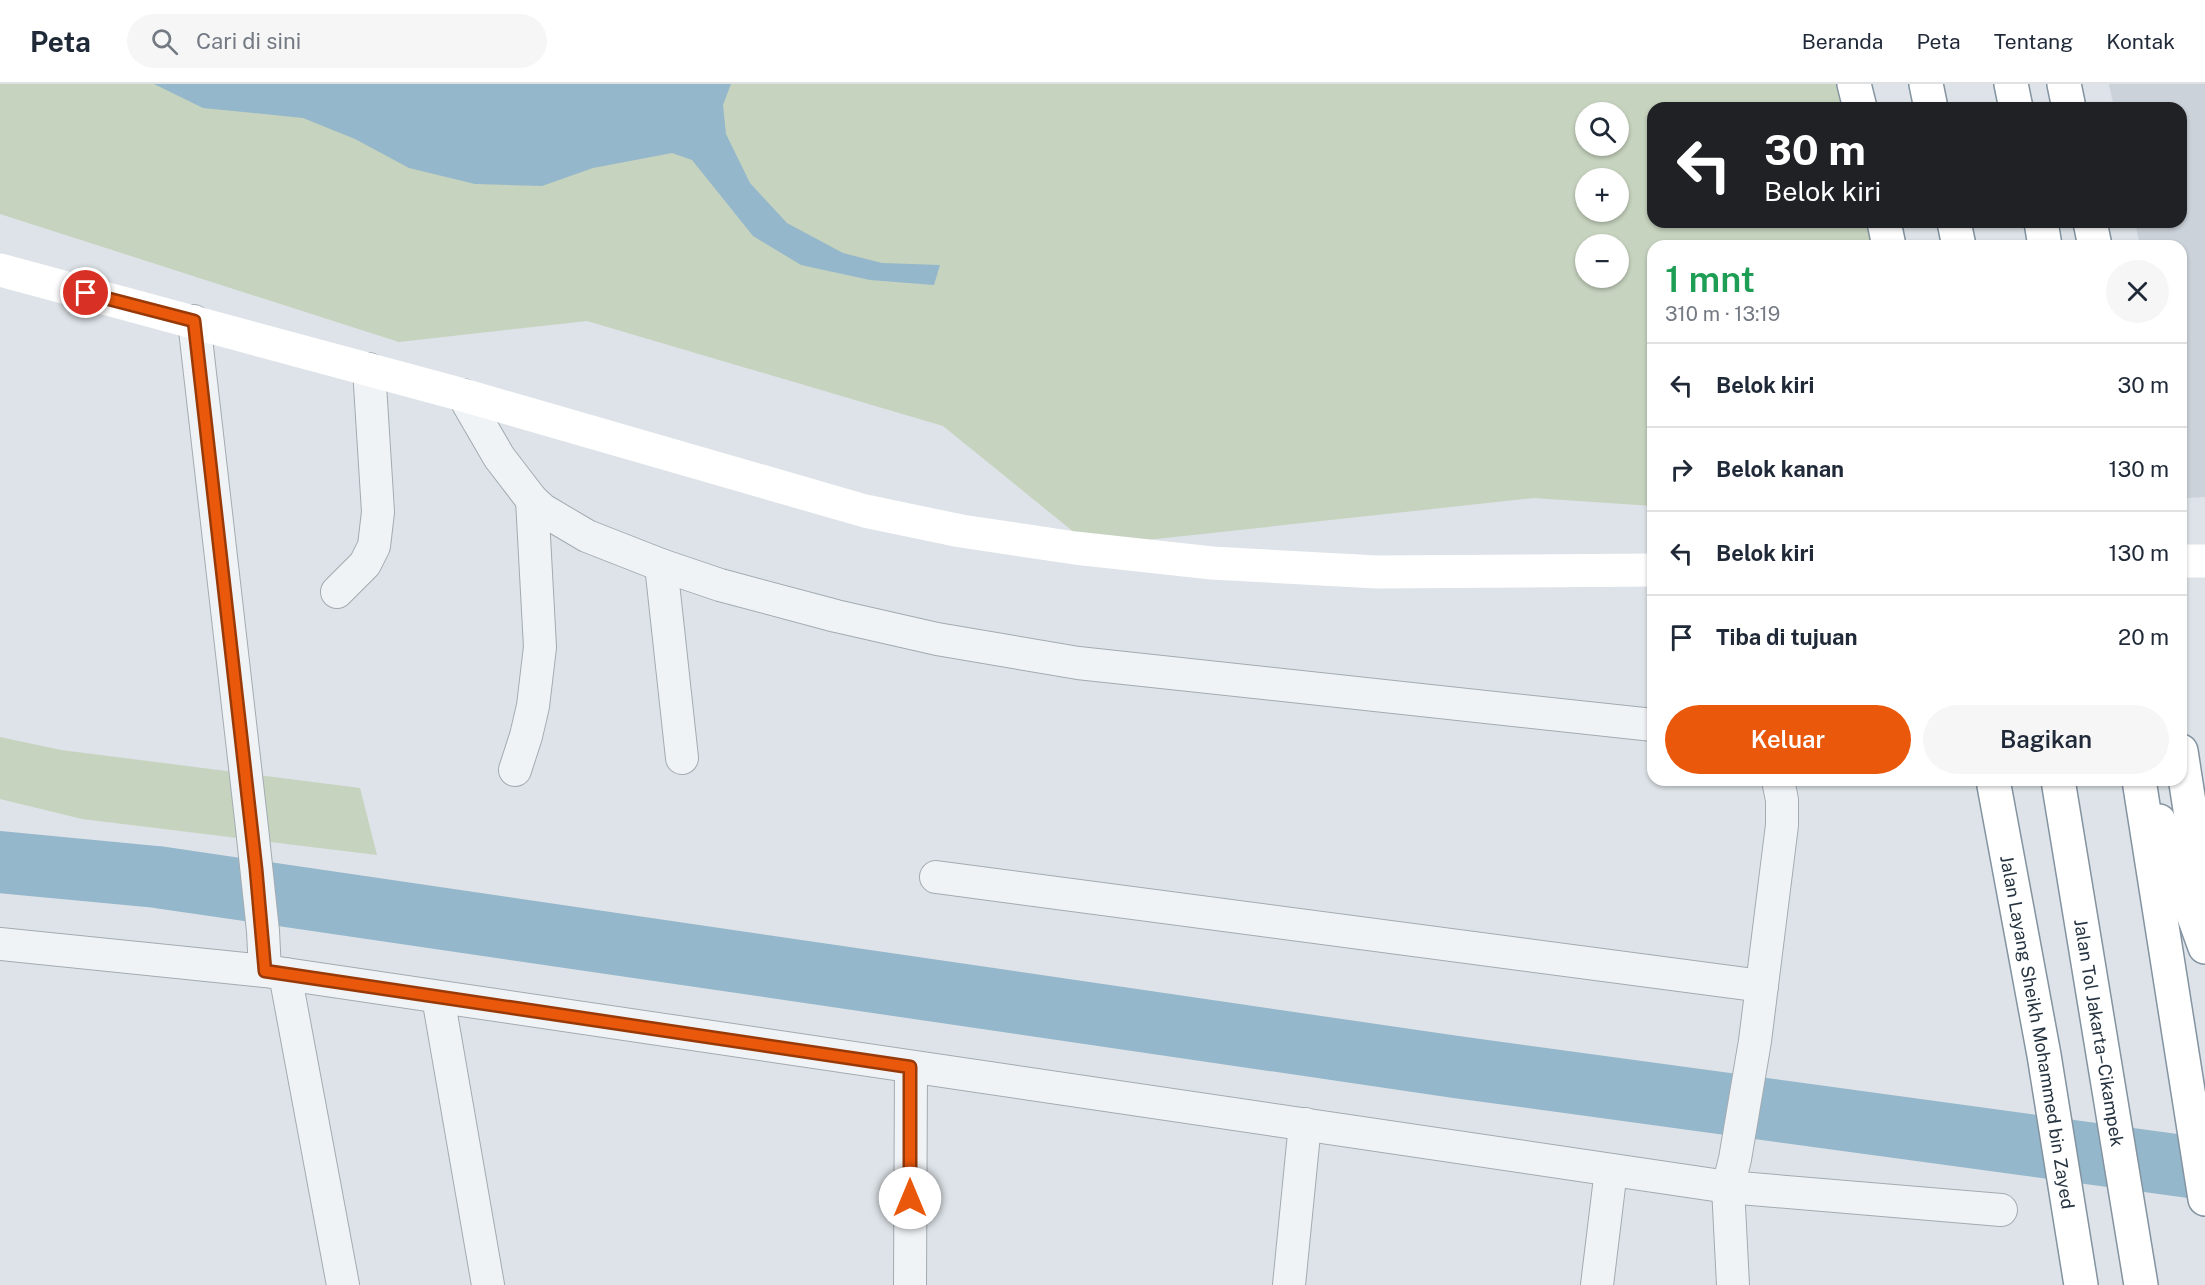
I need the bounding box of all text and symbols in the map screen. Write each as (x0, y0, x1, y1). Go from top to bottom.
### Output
search box (127, 14, 547, 68)
text: Peta (30, 25, 91, 58)
icon: search (148, 25, 181, 58)
text: Cari di sini (196, 28, 301, 54)
text: Beranda (1802, 29, 1883, 54)
text: Peta (1916, 29, 1961, 54)
text: Tentang (1994, 29, 2073, 54)
text: Kontak (2106, 29, 2175, 54)
map controls (1575, 102, 1629, 288)
button: search (1575, 102, 1629, 156)
text: 30 m (1764, 125, 1866, 174)
icon: left (1665, 126, 1743, 204)
button: + (1575, 168, 1629, 222)
text: Belok kiri (1764, 175, 1881, 207)
button: − (1575, 234, 1629, 288)
text: 1 mnt (1665, 258, 1755, 300)
button: close (2106, 260, 2169, 323)
pin (60, 267, 111, 318)
icon: arrive (69, 276, 102, 309)
text: 310 m · 13:19 (1665, 302, 1780, 326)
icon: left (1665, 369, 1698, 402)
text: Belok kiri (1716, 372, 1814, 398)
text: 30 m (2117, 372, 2169, 398)
icon: right (1665, 453, 1698, 486)
text: Belok kanan (1716, 456, 1844, 482)
text: 130 m (2108, 456, 2169, 482)
icon: left (1665, 537, 1698, 570)
text: Belok kiri (1716, 540, 1814, 566)
text: 130 m (2108, 540, 2169, 566)
icon: arrive (1665, 621, 1698, 654)
text: Tiba di tujuan (1716, 624, 1857, 650)
text: 20 m (2118, 624, 2169, 650)
button: Keluar (1665, 705, 1911, 774)
button: Bagikan (1923, 705, 2169, 774)
street label: Jalan Layang Sheikh Mohammed bin Zayed (1997, 853, 2079, 1210)
street label: Jalan Tol Jakarta–Cikampek (2070, 917, 2129, 1148)
position arrow (878, 1166, 942, 1230)

